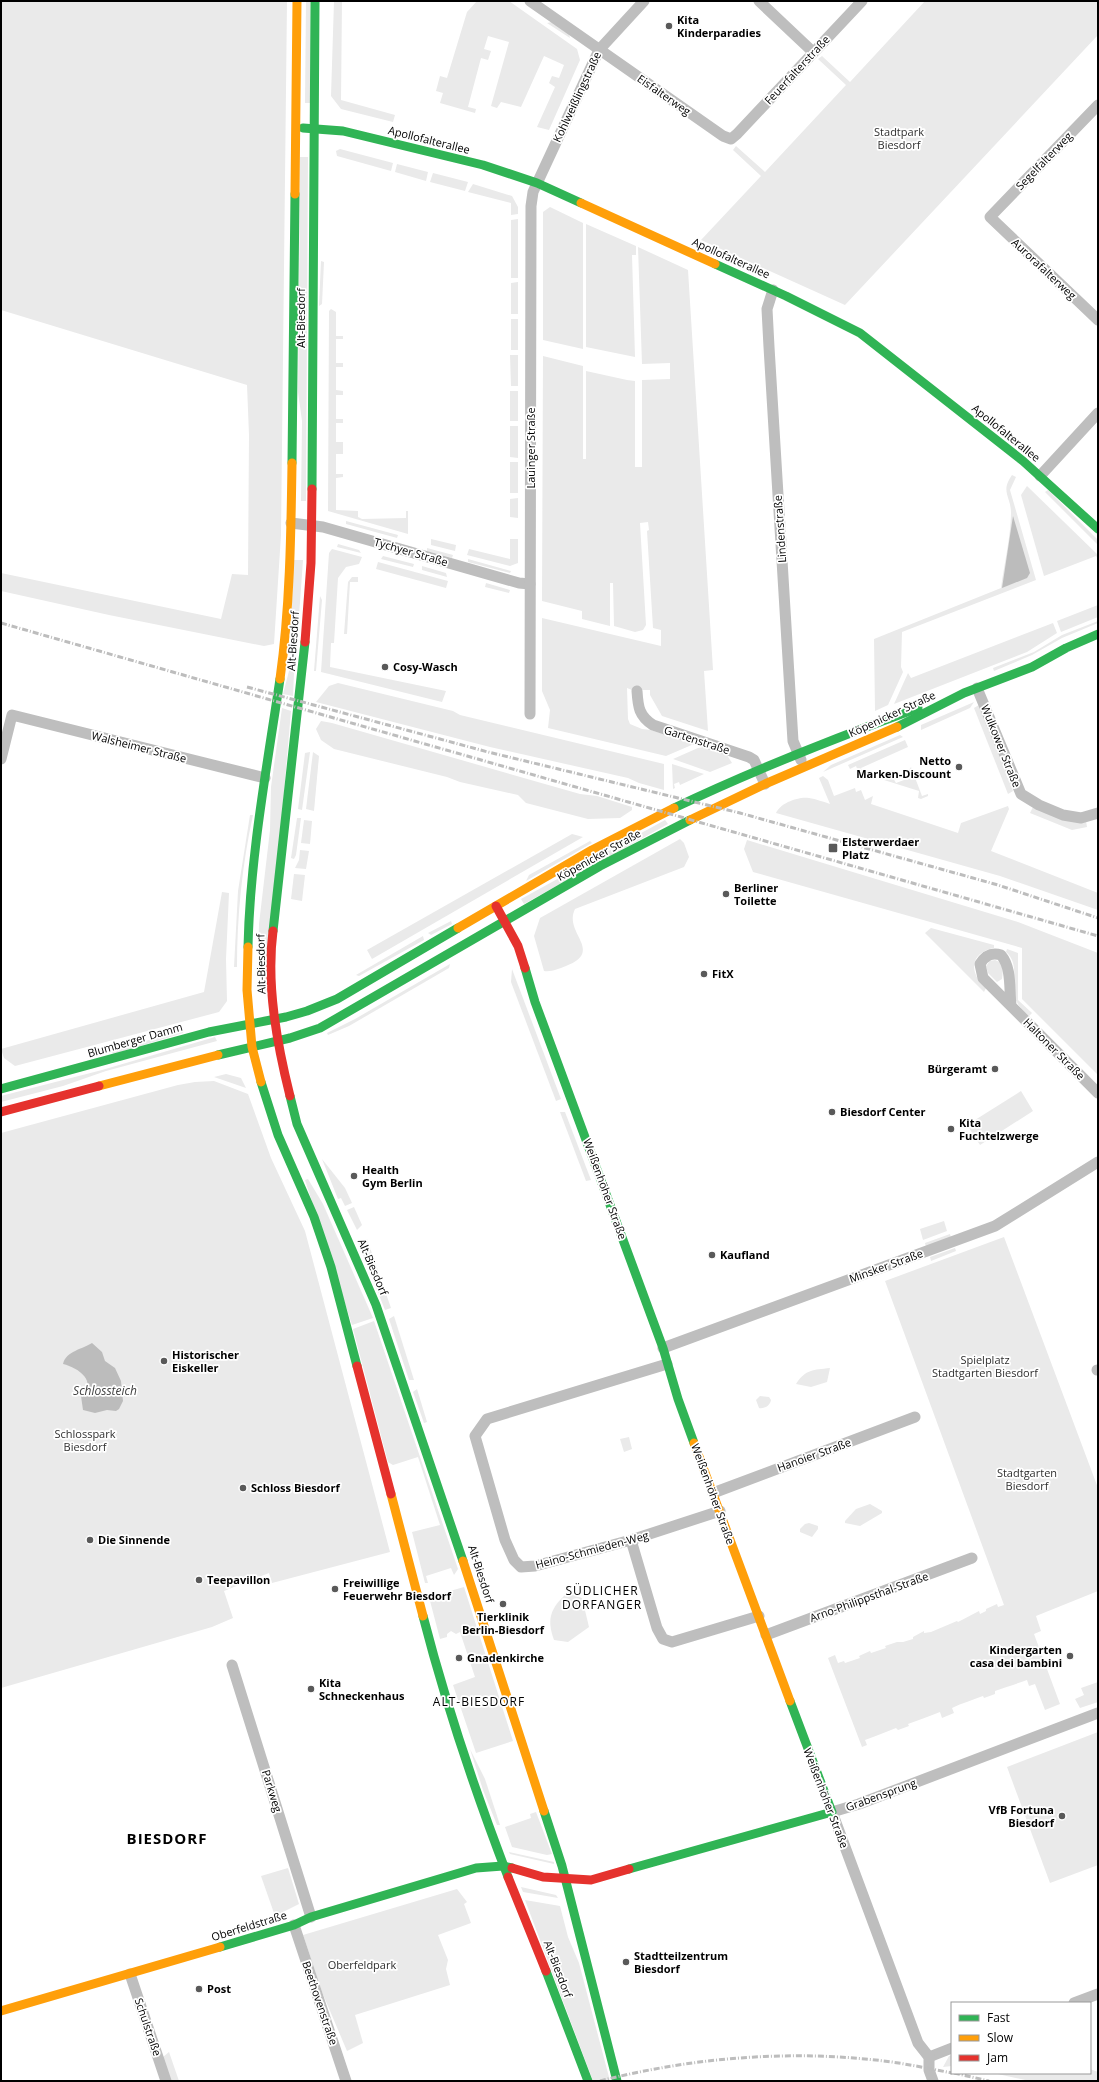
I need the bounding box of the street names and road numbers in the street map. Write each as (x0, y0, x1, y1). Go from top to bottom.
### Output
street label: Feuerfalterstraße (761, 32, 833, 107)
street label: Kohlweißlingstraße (549, 49, 604, 144)
street label: Eisfalterweg (635, 71, 694, 119)
street label: Apollofalterallee (387, 122, 472, 157)
street label: Segelfalterweg (1012, 128, 1075, 193)
street label: Apollofalterallee (690, 234, 772, 281)
street label: Aurorafalterweg (1009, 235, 1080, 303)
street label: Alt-Biesdorf (293, 287, 308, 348)
street label: Apollofalterallee (969, 400, 1044, 465)
street label: Lauinger Straße (523, 407, 538, 489)
street label: Lindenstraße (770, 495, 789, 563)
street label: Tychyer Straße (372, 534, 450, 569)
street label: Alt-Biesdorf (283, 609, 302, 671)
street label: Köpenicker Straße (846, 687, 938, 740)
street label: Wulkower Straße (978, 702, 1025, 789)
street label: Gartenstraße (662, 722, 732, 757)
street label: Walsheimer Straße (90, 727, 188, 766)
street label: Köpenicker Straße (554, 825, 643, 884)
street label: Alt-Biesdorf (252, 933, 269, 994)
street label: Haltoner Straße (1020, 1015, 1088, 1083)
street label: Blumberger Damm (86, 1019, 184, 1060)
street label: Weißenhöher Straße (580, 1136, 631, 1241)
street label: Alt-Biesdorf (355, 1236, 393, 1299)
street label: Minsker Straße (847, 1245, 925, 1286)
street label: Hanoier Straße (775, 1434, 853, 1475)
street label: Weißenhöher Straße (688, 1441, 739, 1546)
street label: Heino-Schmieden-Weg (534, 1527, 650, 1572)
street label: Alt-Biesdorf (465, 1543, 498, 1606)
street label: Arno-Philippsthal-Straße (807, 1568, 930, 1625)
street label: Weißenhöher Straße (800, 1746, 852, 1850)
street label: Parkweg (259, 1768, 286, 1814)
street label: Grabensprung (843, 1775, 918, 1814)
street label: Oberfeldstraße (209, 1907, 288, 1944)
street label: Alt-Biesdorf (541, 1938, 577, 2001)
street label: Beethovenstraße (299, 1959, 342, 2047)
street label: Schulstraße (132, 1996, 165, 2058)

